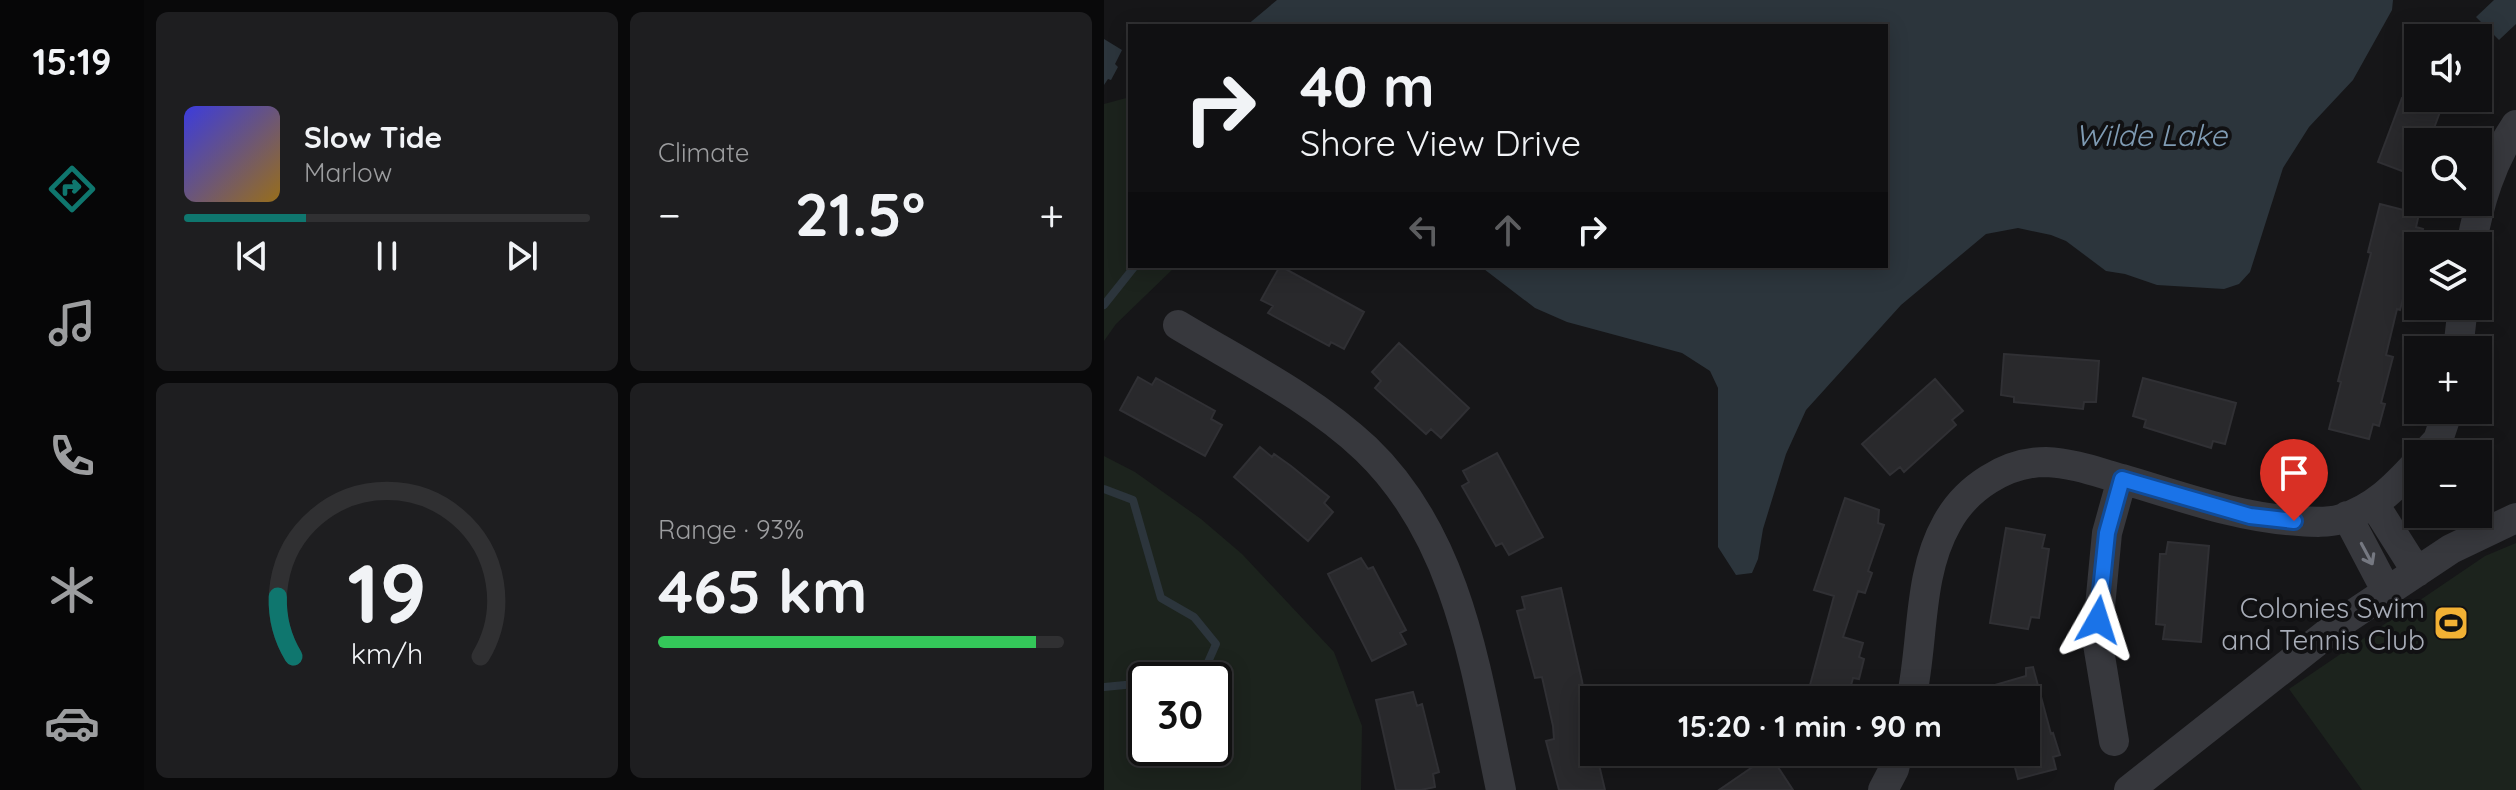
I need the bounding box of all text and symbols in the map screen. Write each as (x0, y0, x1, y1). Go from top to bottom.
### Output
map controls (2404, 24, 2492, 528)
button: sound (2404, 24, 2492, 112)
text: 15:19 (32, 39, 112, 84)
text: 40 m (1300, 51, 1435, 121)
icon: right (1168, 56, 1272, 160)
water label: Wilde Lake (2075, 116, 2228, 154)
text: Slow Tide (304, 118, 442, 156)
text: Shore View Drive (1300, 120, 1581, 165)
button: search (2404, 128, 2492, 216)
text: Climate (658, 136, 749, 169)
text: Marlow (304, 156, 392, 189)
icon: directions (44, 161, 100, 217)
text: 21.5° (795, 176, 925, 251)
text: − (658, 187, 681, 242)
text: + (1039, 187, 1064, 242)
icon: left (1402, 208, 1446, 252)
icon: ahead (1486, 208, 1530, 252)
icon: right (1570, 208, 1614, 252)
button: layers (2404, 232, 2492, 320)
icon: previous (230, 234, 274, 278)
icon: pause (365, 234, 409, 278)
icon: next (500, 234, 544, 278)
icon: music (44, 295, 100, 351)
button: + (2404, 336, 2492, 424)
icon: phone (44, 428, 100, 484)
pin (2260, 439, 2328, 521)
button: − (2404, 440, 2492, 528)
icon: arrive (2272, 451, 2316, 495)
text: Range · 93% (658, 513, 804, 546)
text: 19 (347, 539, 427, 643)
one-way arrow (2359, 542, 2375, 565)
text: 465 km (658, 553, 867, 628)
icon: climate (44, 562, 100, 618)
position arrow (2056, 578, 2140, 662)
place label: Colonies Swim and Tennis Club (2221, 590, 2425, 657)
sports icon: Colonies Swim and Tennis Club (2432, 604, 2470, 642)
text: km/h (351, 635, 423, 671)
speed limit sign: 30 (1128, 662, 1232, 766)
icon: car (44, 695, 100, 751)
text: 15:20 · 1 min · 90 m (1678, 707, 1942, 745)

